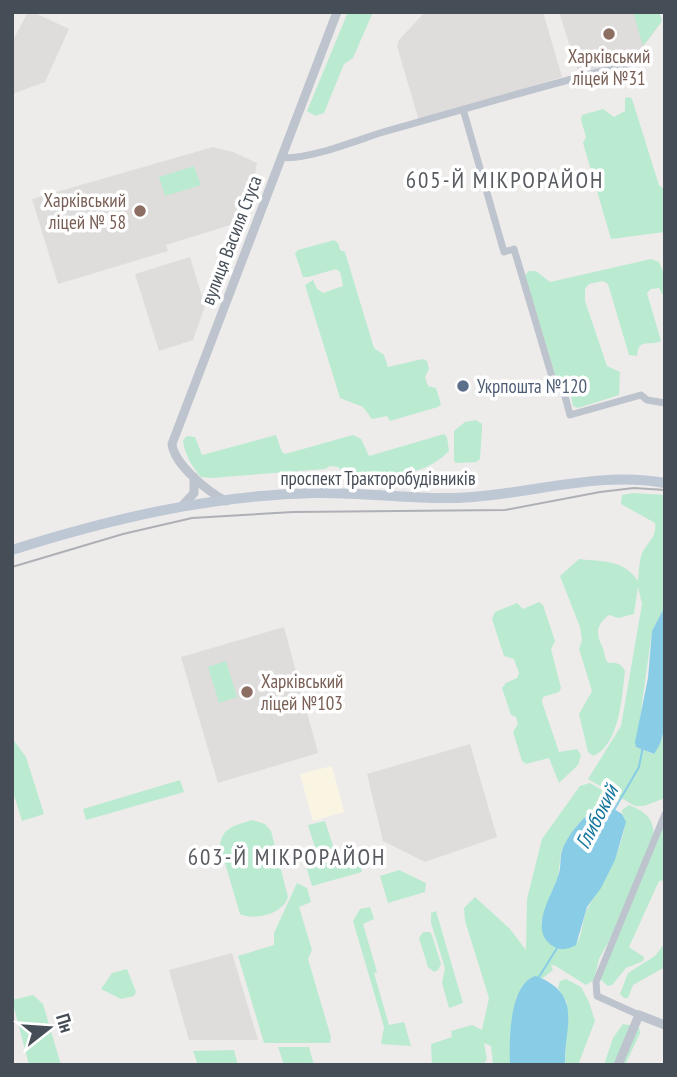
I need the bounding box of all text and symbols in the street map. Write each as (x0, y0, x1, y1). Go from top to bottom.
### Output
marker: Харківський ліцей №31 (601, 26, 617, 42)
place label: Харківський ліцей №31 (568, 44, 650, 90)
district label: 605-Й МІКРОРАЙОН (406, 165, 604, 194)
street label: вулиця Василя Стуса (195, 172, 267, 308)
place label: Харківський ліцей № 58 (44, 188, 126, 234)
marker: Харківський ліцей № 58 (132, 203, 148, 219)
place label: Укрпошта №120 (477, 374, 587, 398)
marker: Укрпошта №120 (455, 378, 471, 394)
street label: проспект Тракторобудівників (280, 466, 476, 490)
place label: Харківський ліцей №103 (260, 669, 343, 715)
marker: Харківський ліцей №103 (239, 684, 255, 700)
water label: Глибокий (569, 779, 625, 853)
district label: 603-Й МІКРОРАЙОН (188, 842, 386, 871)
north arrow (14, 993, 84, 1063)
text: Пн (51, 1011, 79, 1035)

